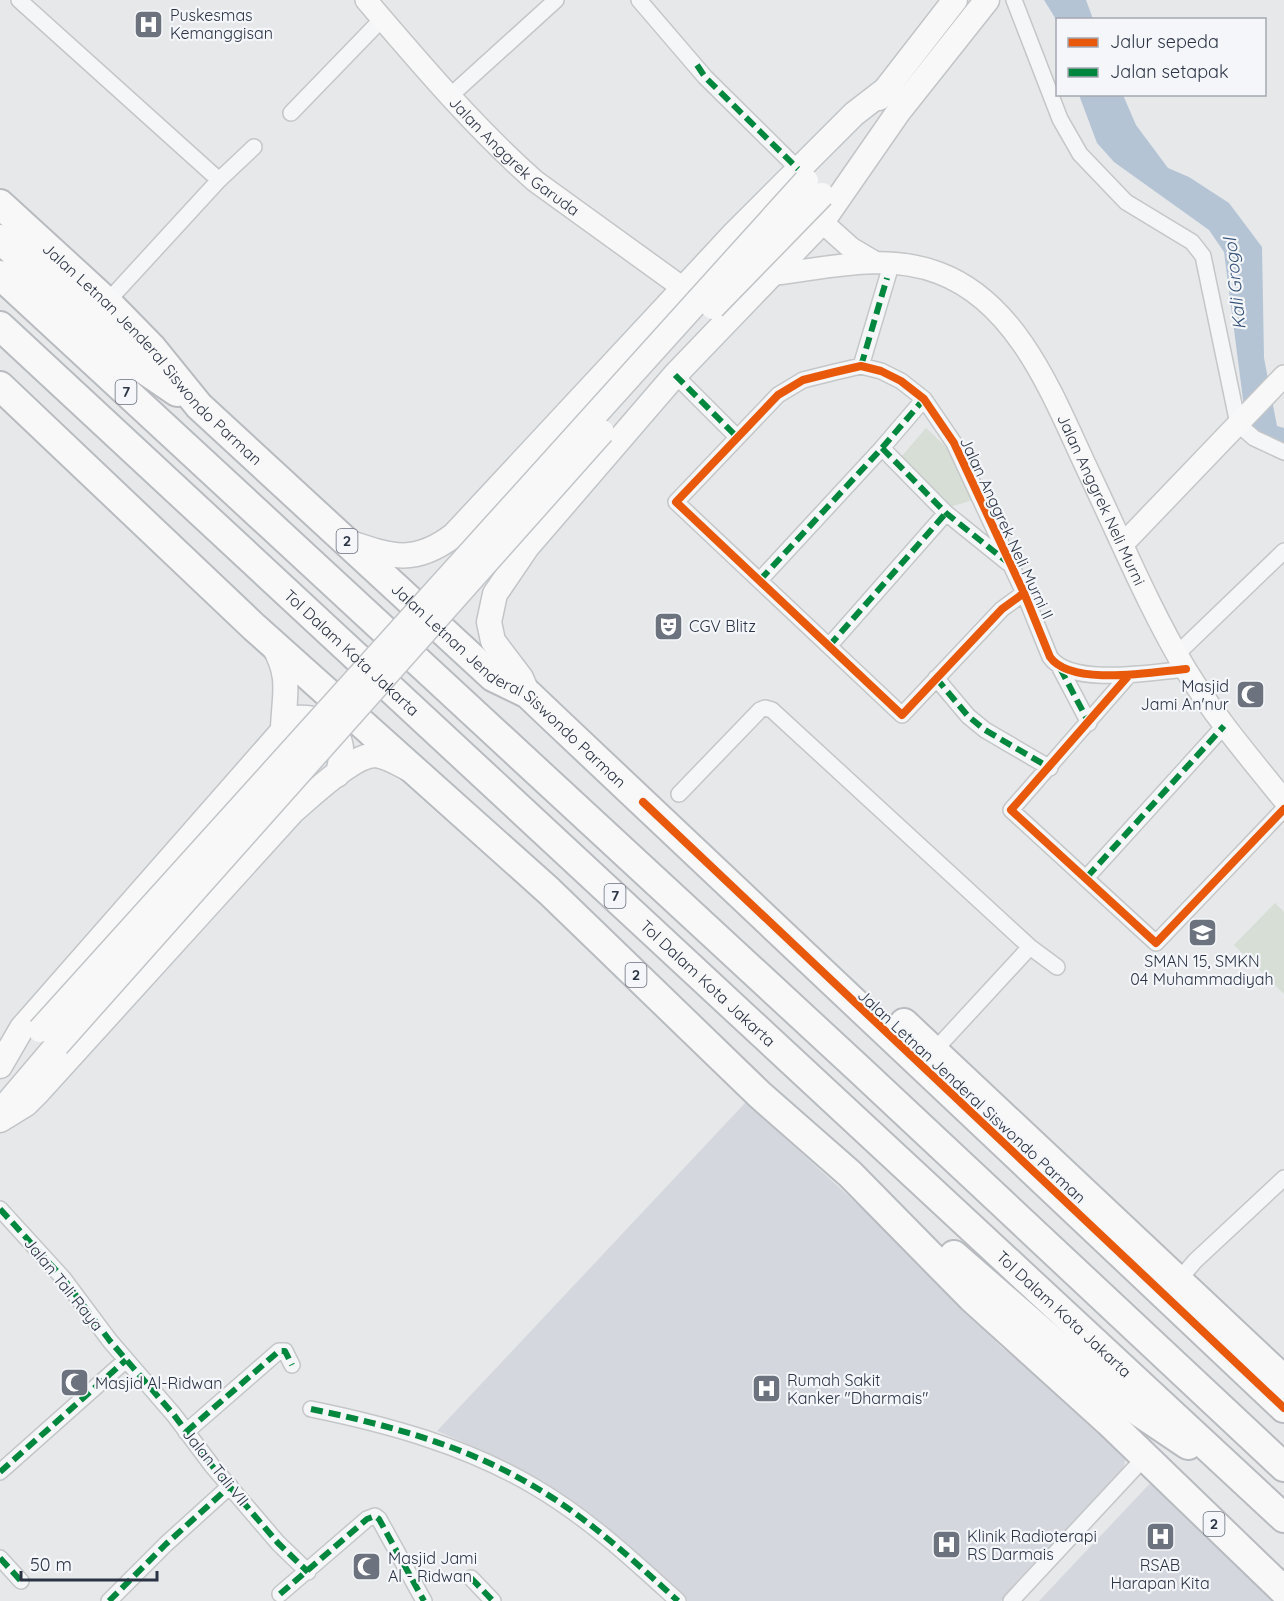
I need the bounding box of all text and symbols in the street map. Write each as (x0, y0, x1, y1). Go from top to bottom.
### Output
place label: Puskesmas Kemanggisan (170, 5, 273, 43)
hospital icon: Puskesmas Kemanggisan (133, 8, 165, 40)
legend (1056, 18, 1266, 96)
text: Jalur sepeda (1110, 30, 1219, 53)
text: Jalan setapak (1110, 60, 1229, 83)
street label: Jalan Anggrek Garuda (445, 92, 584, 220)
water label: Kali Grogol (1218, 235, 1251, 331)
street label: Jalan Letnan Jenderal Siswondo Parman (39, 238, 266, 469)
road number: 7 (116, 380, 136, 404)
street label: Jalan Anggrek Neli Murni (1053, 411, 1150, 589)
street label: Jalan Anggrek Neli Murni II (956, 434, 1058, 622)
road number: 2 (336, 529, 358, 553)
street label: Jalan Letnan Jenderal Siswondo Parman (387, 579, 630, 792)
street label: Tol Dalam Kota Jakarta (280, 585, 423, 720)
theatre icon: CGV Blitz (652, 610, 684, 642)
place label: CGV Blitz (689, 616, 756, 636)
place label: Masjid Jami An'nur (1141, 676, 1229, 714)
mosque icon: Masjid Jami An'nur (1234, 679, 1266, 711)
road number: 7 (604, 884, 626, 908)
street label: Tol Dalam Kota Jakarta (636, 916, 780, 1051)
school or university icon: SMAN 15, SMKN 04 Muhammadiyah (1186, 917, 1218, 949)
place label: SMAN 15, SMKN 04 Muhammadiyah (1130, 951, 1274, 989)
road number: 2 (626, 963, 646, 987)
street label: Jalan Letnan Jenderal Siswondo Parman (854, 985, 1090, 1207)
street label: Jalan Tali Raya (20, 1233, 108, 1335)
street label: Tol Dalam Kota Jakarta (992, 1246, 1136, 1381)
mosque icon: Masjid Al-Ridwan (58, 1367, 90, 1399)
place label: Rumah Sakit Kanker "Dharmais" (787, 1370, 928, 1408)
place label: Masjid Al-Ridwan (95, 1373, 222, 1393)
hospital icon: Rumah Sakit Kanker "Dharmais" (750, 1373, 782, 1405)
street label: Jalan Tali VII (179, 1424, 253, 1510)
road number: 2 (1204, 1512, 1224, 1536)
hospital icon: RSAB Harapan Kita (1144, 1521, 1176, 1553)
place label: Klinik Radioterapi RS Darmais (967, 1526, 1097, 1564)
hospital icon: Klinik Radioterapi RS Darmais (930, 1529, 962, 1561)
scale bar (21, 1544, 158, 1582)
place label: Masjid Jami Al - Ridwan (388, 1548, 477, 1586)
mosque icon: Masjid Jami Al - Ridwan (351, 1551, 383, 1583)
text: 50 m (30, 1553, 72, 1576)
place label: RSAB Harapan Kita (1110, 1555, 1210, 1593)

